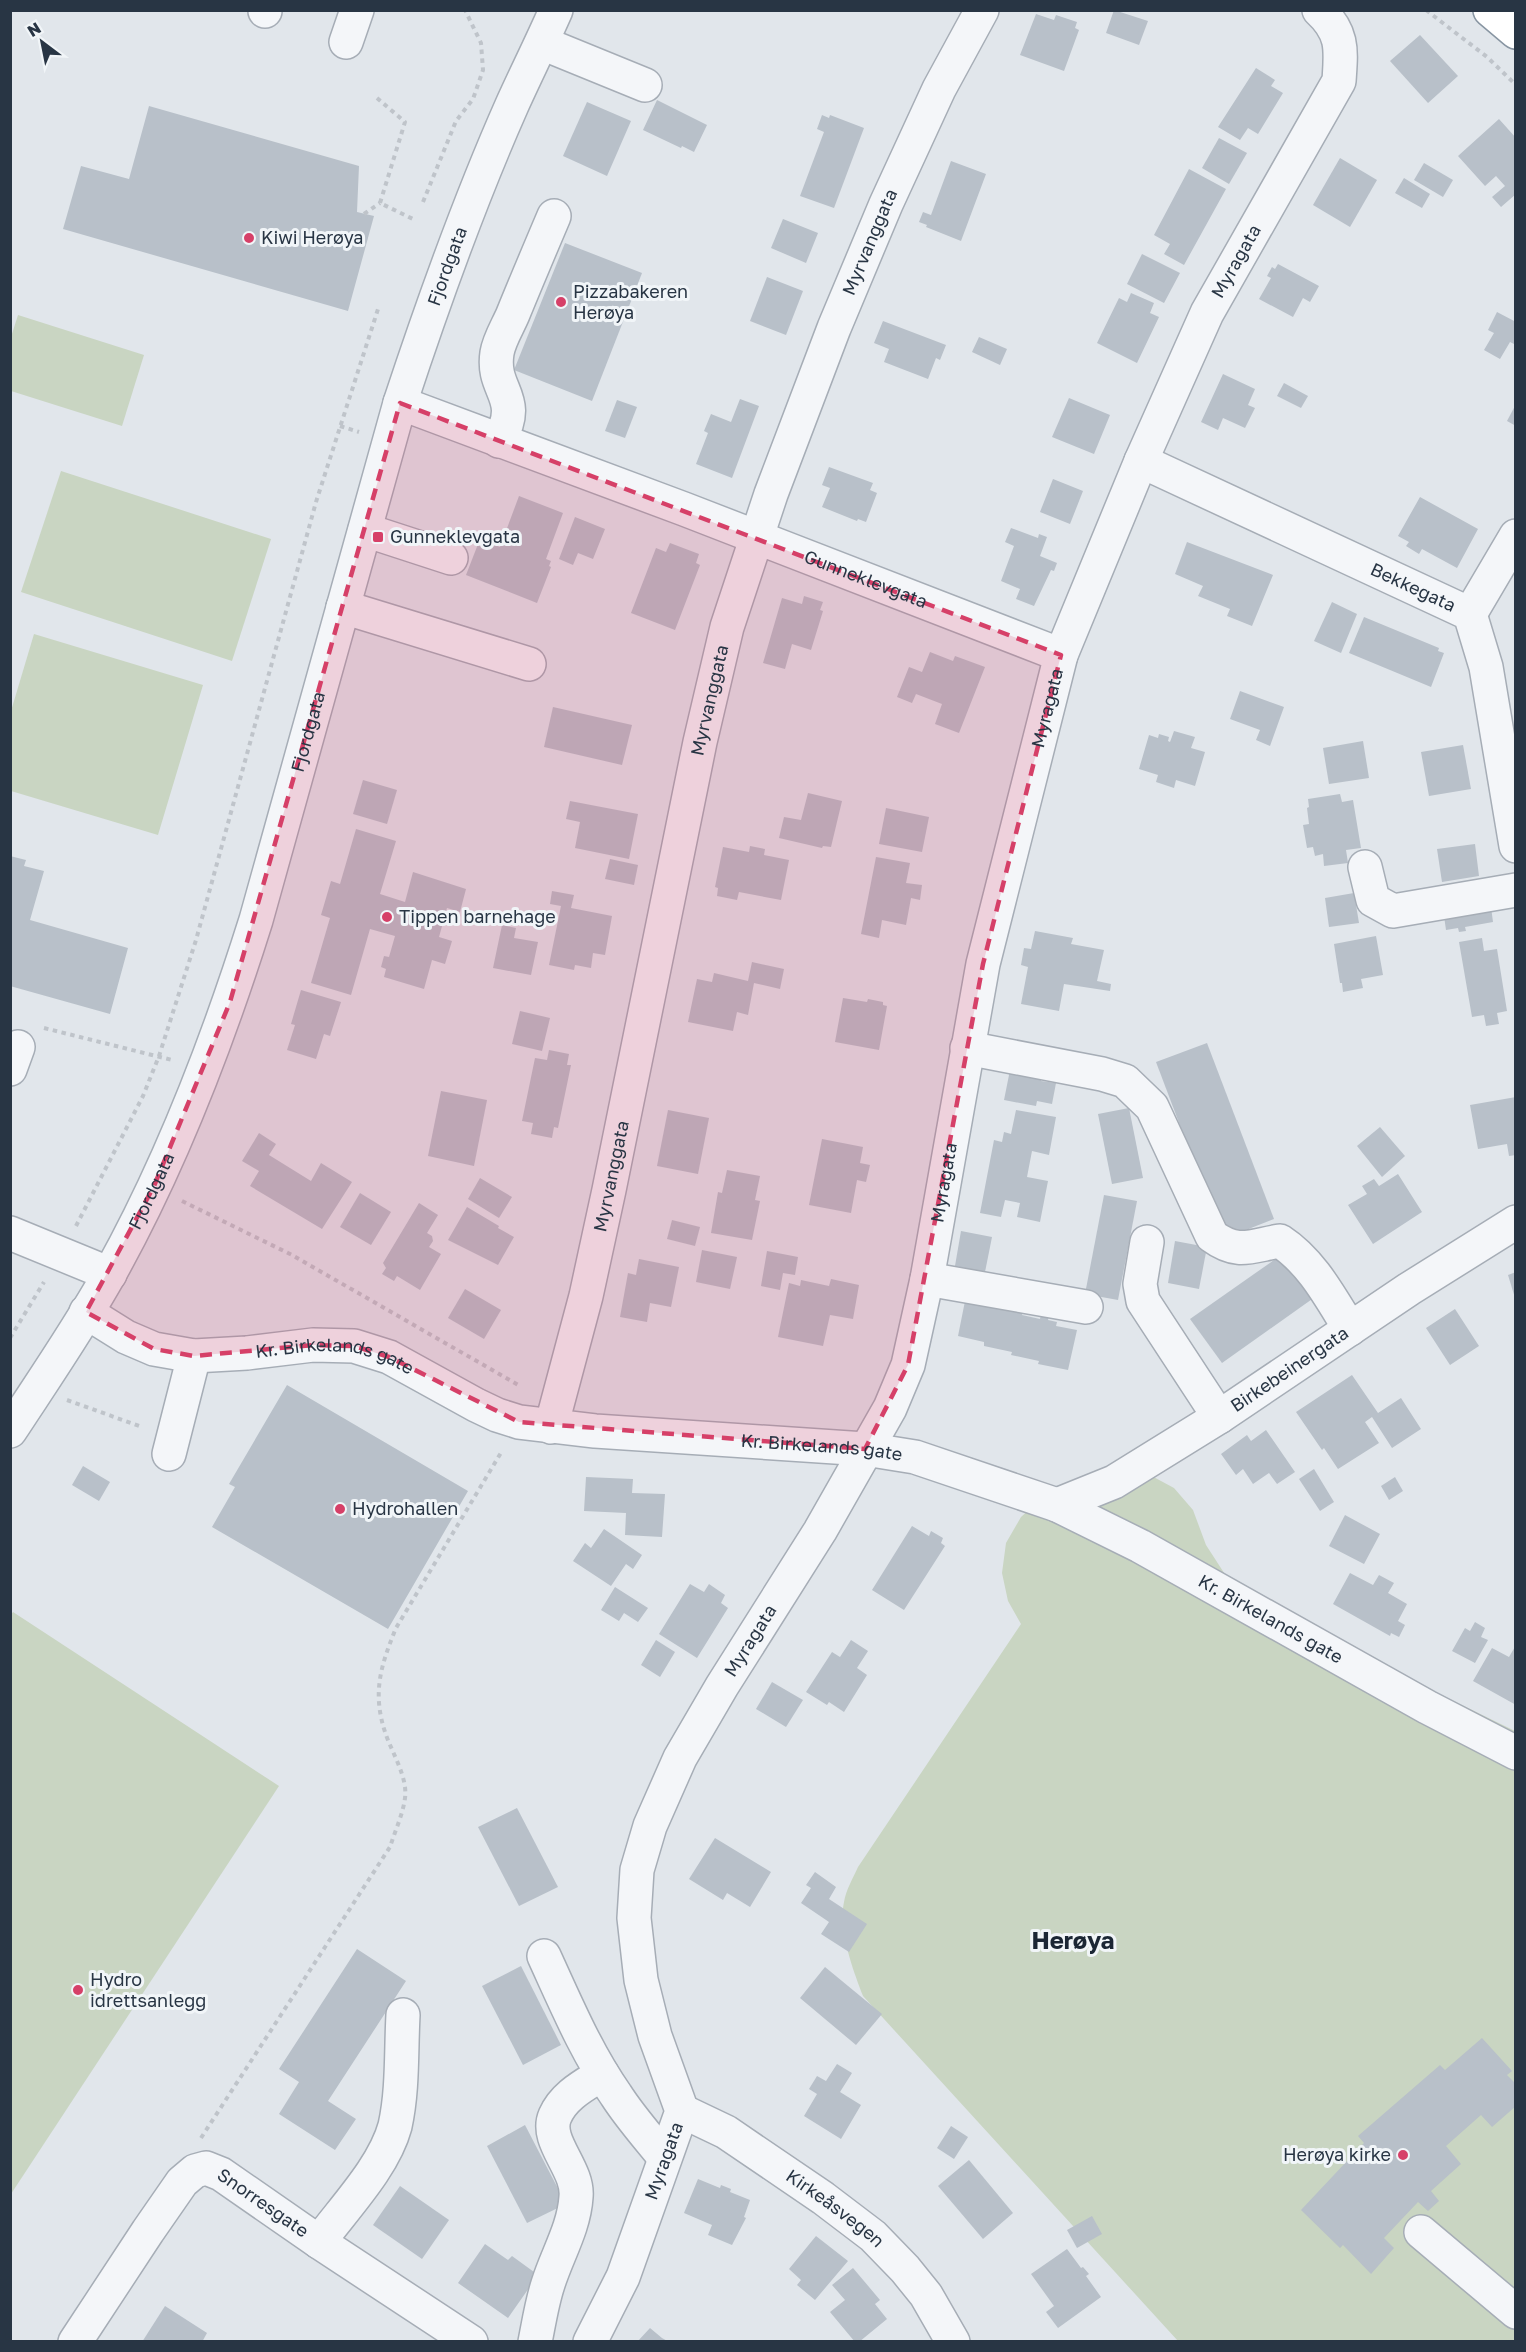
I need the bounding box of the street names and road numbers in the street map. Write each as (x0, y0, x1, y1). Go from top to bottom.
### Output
street label: Myrvanggata (837, 185, 901, 298)
street label: Myragata (1206, 220, 1265, 302)
street label: Fjordgata (422, 223, 471, 309)
street label: Gunneklevgata (801, 545, 931, 612)
street label: Bekkegata (1367, 557, 1460, 616)
street label: Myrvanggata (685, 642, 732, 758)
street label: Myragata (1026, 666, 1067, 750)
street label: Fjordgata (286, 689, 329, 774)
street label: Myrvanggata (588, 1118, 633, 1234)
street label: Myragata (925, 1141, 961, 1224)
street label: Fjordgata (123, 1149, 178, 1233)
street label: Birkebeinergata (1226, 1321, 1352, 1416)
street label: Kr. Birkelands gate (254, 1333, 418, 1379)
street label: Kr. Birkelands gate (740, 1429, 904, 1465)
street label: Kr. Birkelands gate (1195, 1569, 1347, 1668)
street label: Myragata (719, 1600, 781, 1680)
street label: Myragata (639, 2119, 687, 2203)
street label: Snorresgate (214, 2163, 313, 2241)
street label: Kirkeåsvegen (782, 2164, 890, 2251)

